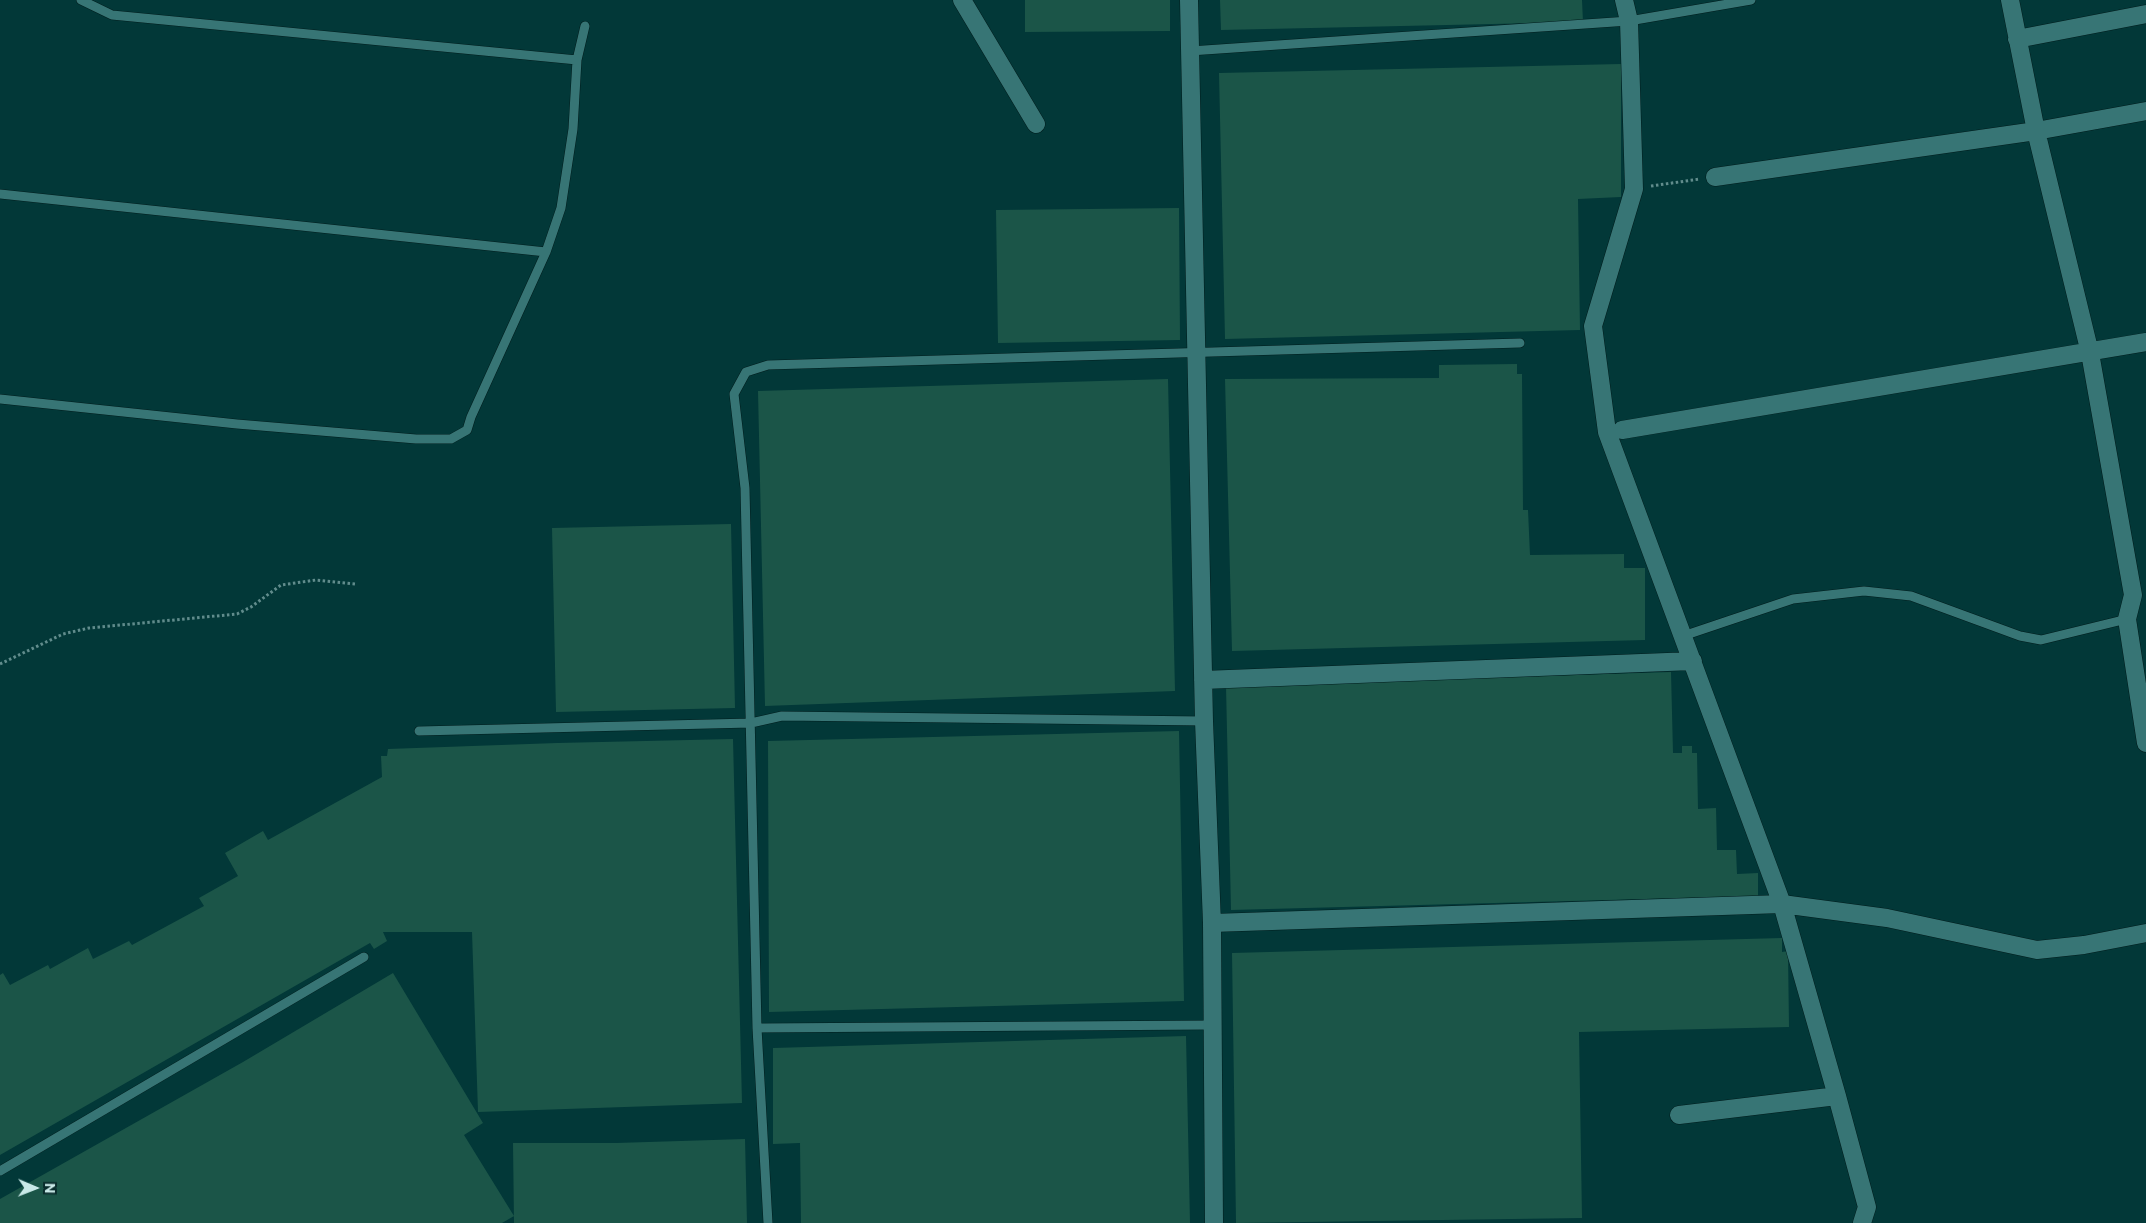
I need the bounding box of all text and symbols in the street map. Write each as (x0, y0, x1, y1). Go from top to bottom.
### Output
north arrow (10, 1163, 60, 1213)
text: N (42, 1183, 59, 1194)

